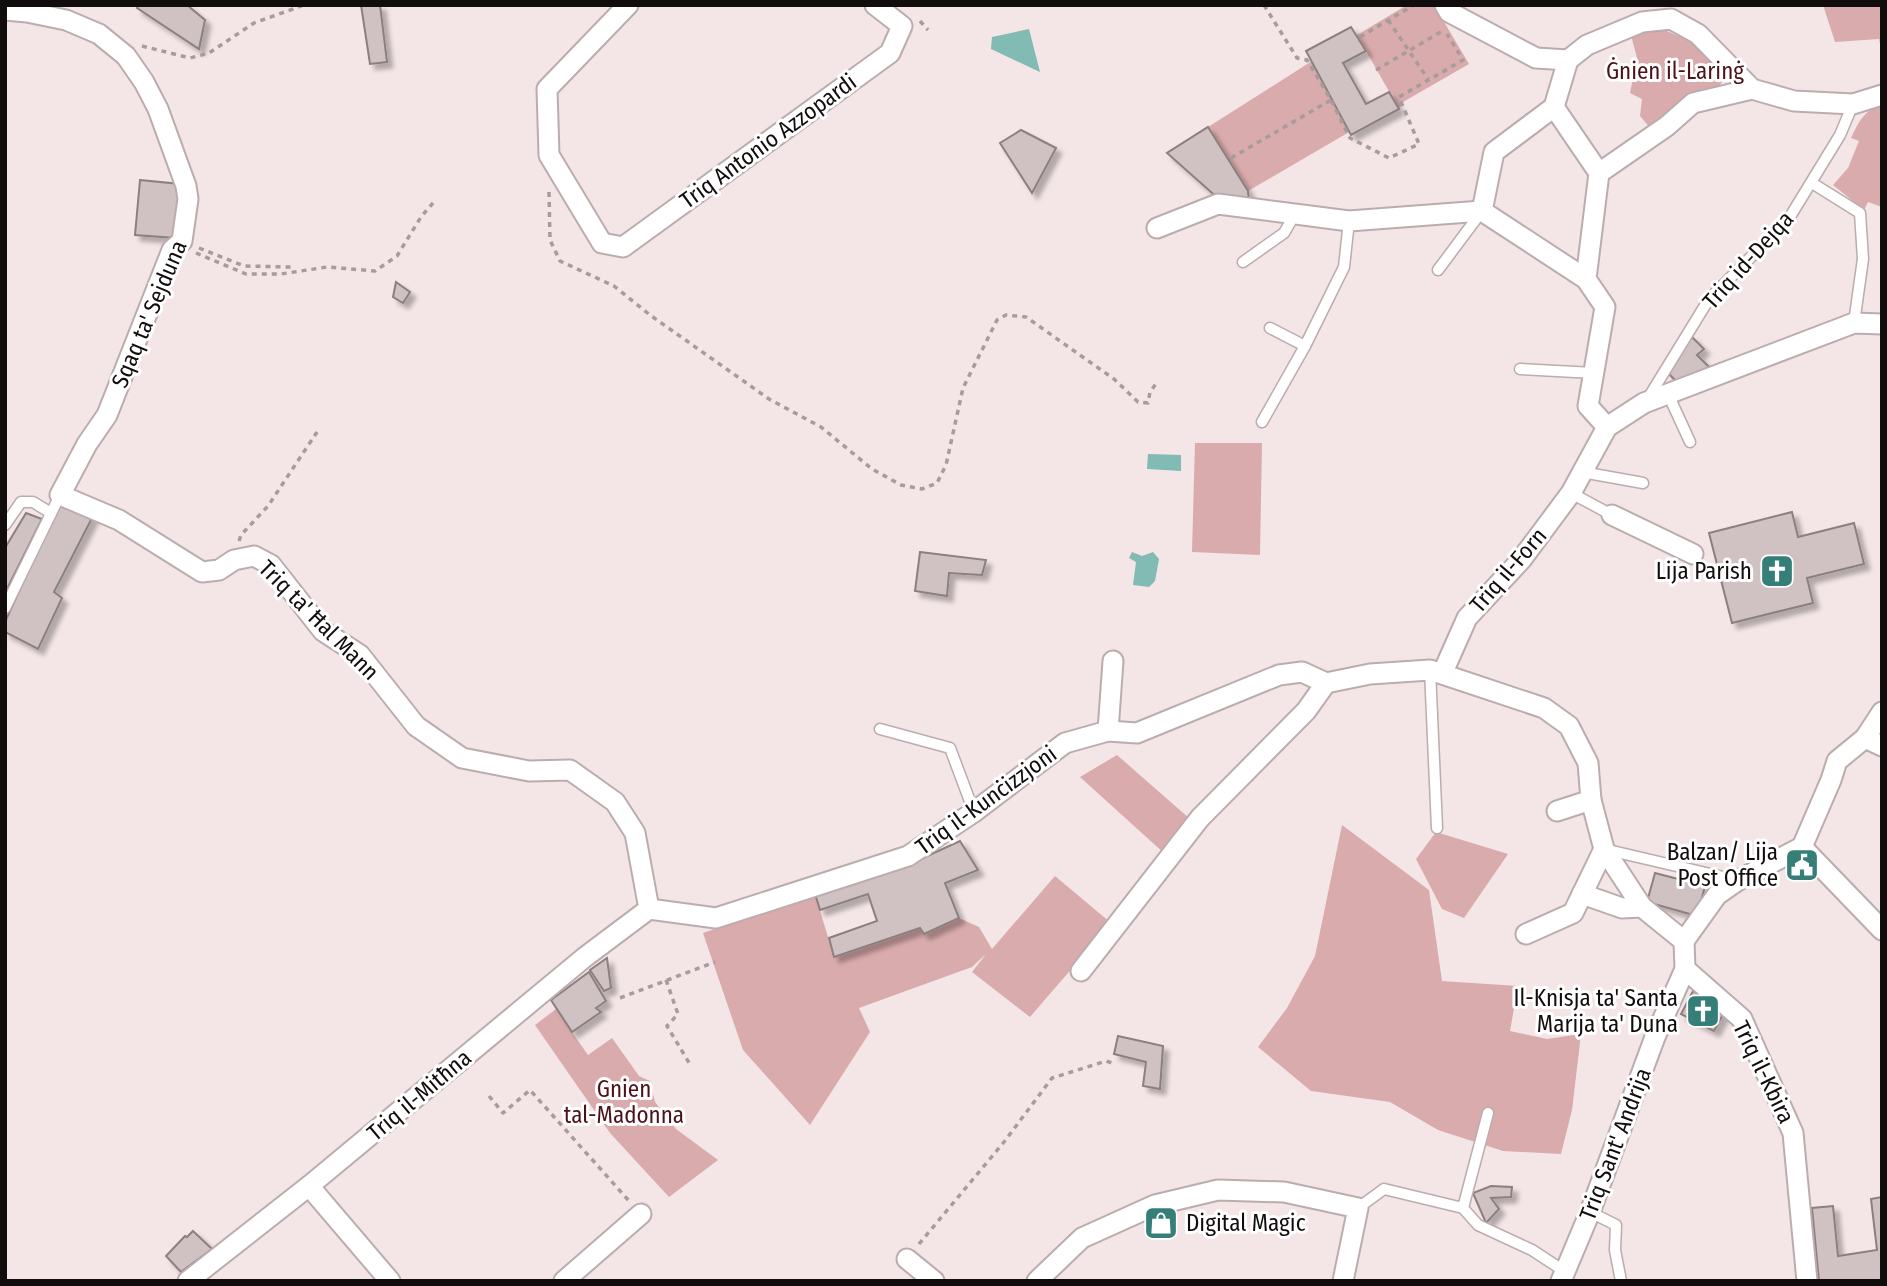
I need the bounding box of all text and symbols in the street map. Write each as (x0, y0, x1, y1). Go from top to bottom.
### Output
park label: Ġnien il-Larinġ (1606, 57, 1744, 85)
street label: Triq Antonio Azzopardi (674, 68, 862, 214)
street label: Triq id-Dejqa (1697, 205, 1799, 315)
street label: Sqaq ta' Sejduna (105, 236, 193, 392)
street label: Triq il-Forn (1464, 522, 1552, 618)
church icon: Lija Parish (1758, 552, 1796, 590)
street label: Triq ta' Ħal Mann (253, 554, 385, 686)
place label: Lija Parish (1656, 557, 1752, 585)
street label: Triq il-Kunċizzjoni (910, 739, 1062, 861)
place label: Balzan/ Lija Post Office (1667, 838, 1778, 892)
public building icon: Balzan/ Lija Post Office (1783, 846, 1821, 884)
place label: Il-Knisja ta' Santa Marija ta' Duna (1513, 984, 1678, 1038)
church icon: Il-Knisja ta' Santa Marija ta' Duna (1684, 992, 1722, 1030)
street label: Triq il-Kbira (1727, 1016, 1801, 1128)
street label: Triq il-Mitħna (361, 1043, 477, 1147)
street label: Triq Sant' Andrija (1573, 1064, 1657, 1224)
park label: Gnien tal-Madonna (564, 1075, 684, 1129)
shop icon: Digital Magic (1142, 1204, 1180, 1242)
place label: Digital Magic (1186, 1209, 1306, 1237)

